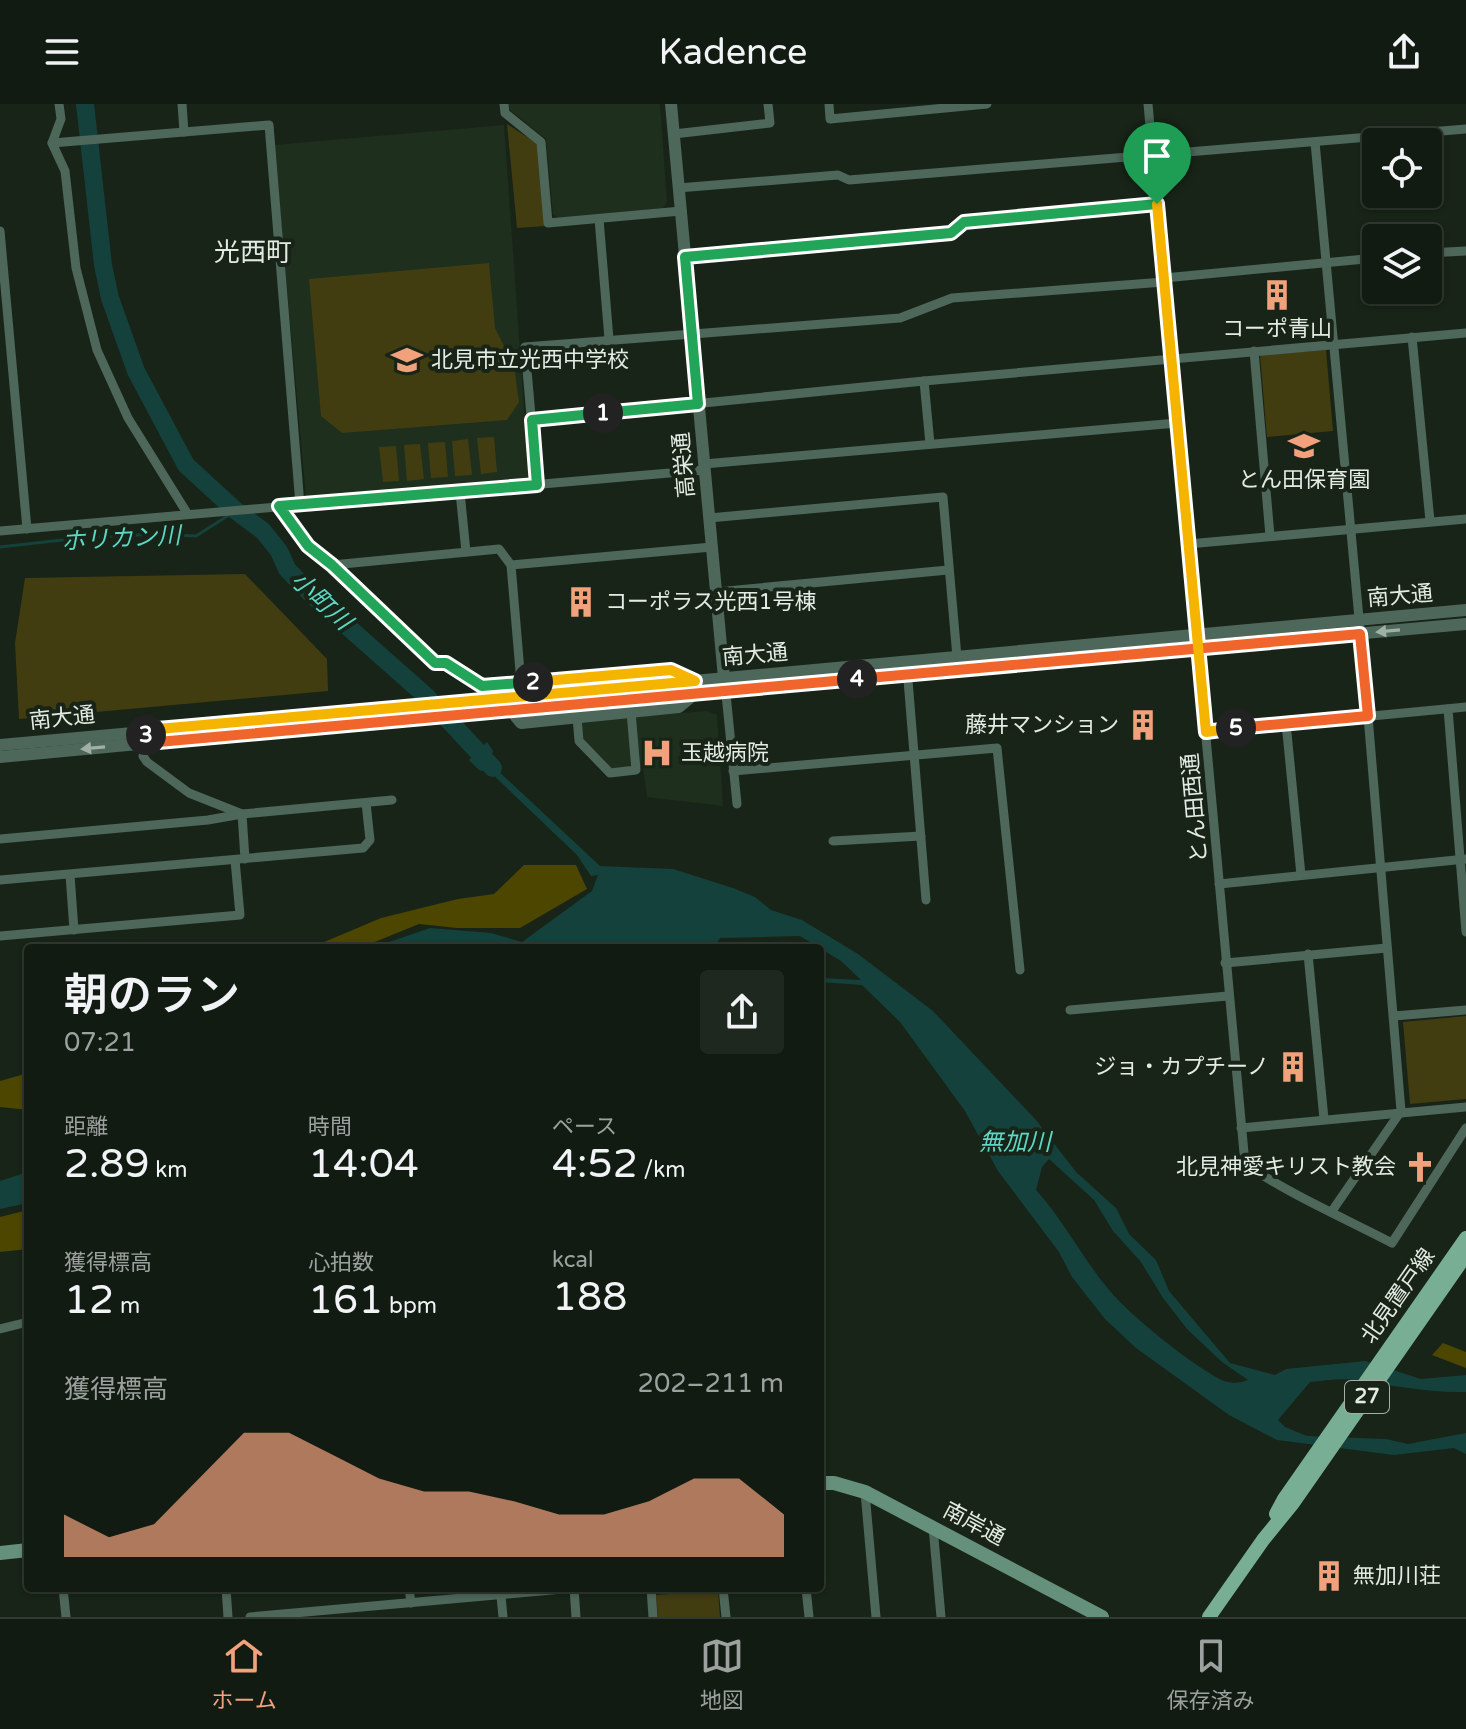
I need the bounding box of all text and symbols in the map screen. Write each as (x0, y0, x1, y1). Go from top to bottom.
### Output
icon: menu (40, 30, 84, 74)
icon: share (1382, 30, 1426, 74)
text: Kadence (659, 31, 807, 74)
pin (1123, 122, 1191, 204)
map controls (1362, 128, 1442, 304)
button: locate (1362, 128, 1442, 208)
icon: arrive (1135, 134, 1179, 178)
button: layers (1362, 224, 1442, 304)
district label: 光西町 (214, 237, 292, 268)
building icon: コーポ青山 (1260, 278, 1294, 312)
place label: コーポ青山 (1222, 316, 1332, 342)
school or university icon: 北見市立光西中学校 (390, 343, 424, 377)
place label: 北見市立光西中学校 (431, 347, 629, 373)
pin: 1 (583, 393, 623, 433)
text: 1 (596, 400, 610, 426)
school or university icon: とん田保育園 (1287, 429, 1321, 463)
street label: 高栄通 (668, 431, 700, 499)
place label: とん田保育園 (1238, 467, 1370, 493)
water label: ホリカン川 (60, 521, 185, 557)
water label: 小町川 (285, 566, 359, 638)
street label: 南大通 (1366, 580, 1434, 612)
building icon: コーポラス光西1号棟 (564, 585, 598, 619)
place label: コーポラス光西1号棟 (605, 589, 816, 615)
one-way arrow (1375, 625, 1400, 638)
street label: 南大通 (721, 639, 789, 671)
pin: 4 (837, 659, 877, 699)
pin: 2 (513, 662, 553, 702)
text: 4 (850, 666, 864, 692)
text: 2 (526, 669, 540, 695)
street label: 南大通 (28, 702, 96, 734)
building icon: 藤井マンション (1126, 708, 1160, 742)
pin: 5 (1216, 708, 1256, 748)
place label: 藤井マンション (965, 712, 1119, 738)
pin: 3 (126, 715, 166, 755)
text: 5 (1229, 715, 1243, 741)
text: 3 (139, 722, 153, 748)
hospital icon: 玉越病院 (640, 736, 674, 770)
place label: 玉越病院 (681, 740, 769, 766)
one-way arrow (80, 742, 105, 755)
street label: とん田西通 (1177, 752, 1213, 864)
text: 朝のラン (64, 970, 240, 1023)
button: share (700, 970, 784, 1054)
text: 07:21 (64, 1027, 136, 1058)
building icon: ジョ・カプチーノ (1276, 1050, 1310, 1084)
place label: ジョ・カプチーノ (1094, 1054, 1269, 1080)
text: 距離 (64, 1114, 108, 1140)
text: 時間 (308, 1114, 352, 1140)
text: ペース (552, 1114, 617, 1140)
water label: 無加川 (979, 1128, 1054, 1157)
text: 2.89 (64, 1140, 150, 1188)
text: 14:04 (308, 1140, 419, 1188)
text: 4:52 (552, 1140, 638, 1188)
church icon: 北見神愛キリスト教会 (1403, 1150, 1437, 1184)
place label: 北見神愛キリスト教会 (1176, 1154, 1396, 1180)
text: km (150, 1157, 187, 1183)
text: /km (638, 1157, 685, 1183)
street label: 北見置戸線 (1356, 1243, 1440, 1349)
text: kcal (552, 1247, 593, 1273)
text: 獲得標高 (64, 1250, 152, 1276)
text: 心拍数 (308, 1250, 374, 1276)
text: 188 (552, 1273, 627, 1321)
text: 12 (64, 1276, 114, 1324)
text: 161 (308, 1276, 383, 1324)
text: m (114, 1293, 140, 1319)
text: bpm (383, 1293, 437, 1319)
text: 202–211 m (638, 1368, 784, 1399)
text: 獲得標高 (64, 1374, 168, 1405)
road number: 27 (1345, 1381, 1389, 1413)
street label: 南岸通 (939, 1497, 1009, 1551)
building icon: 無加川荘 (1312, 1559, 1346, 1593)
place label: 無加川荘 (1353, 1563, 1441, 1589)
tab: ホーム (211, 1634, 277, 1714)
tab: 地図 (700, 1634, 744, 1714)
tab: 保存済み (1167, 1634, 1255, 1714)

